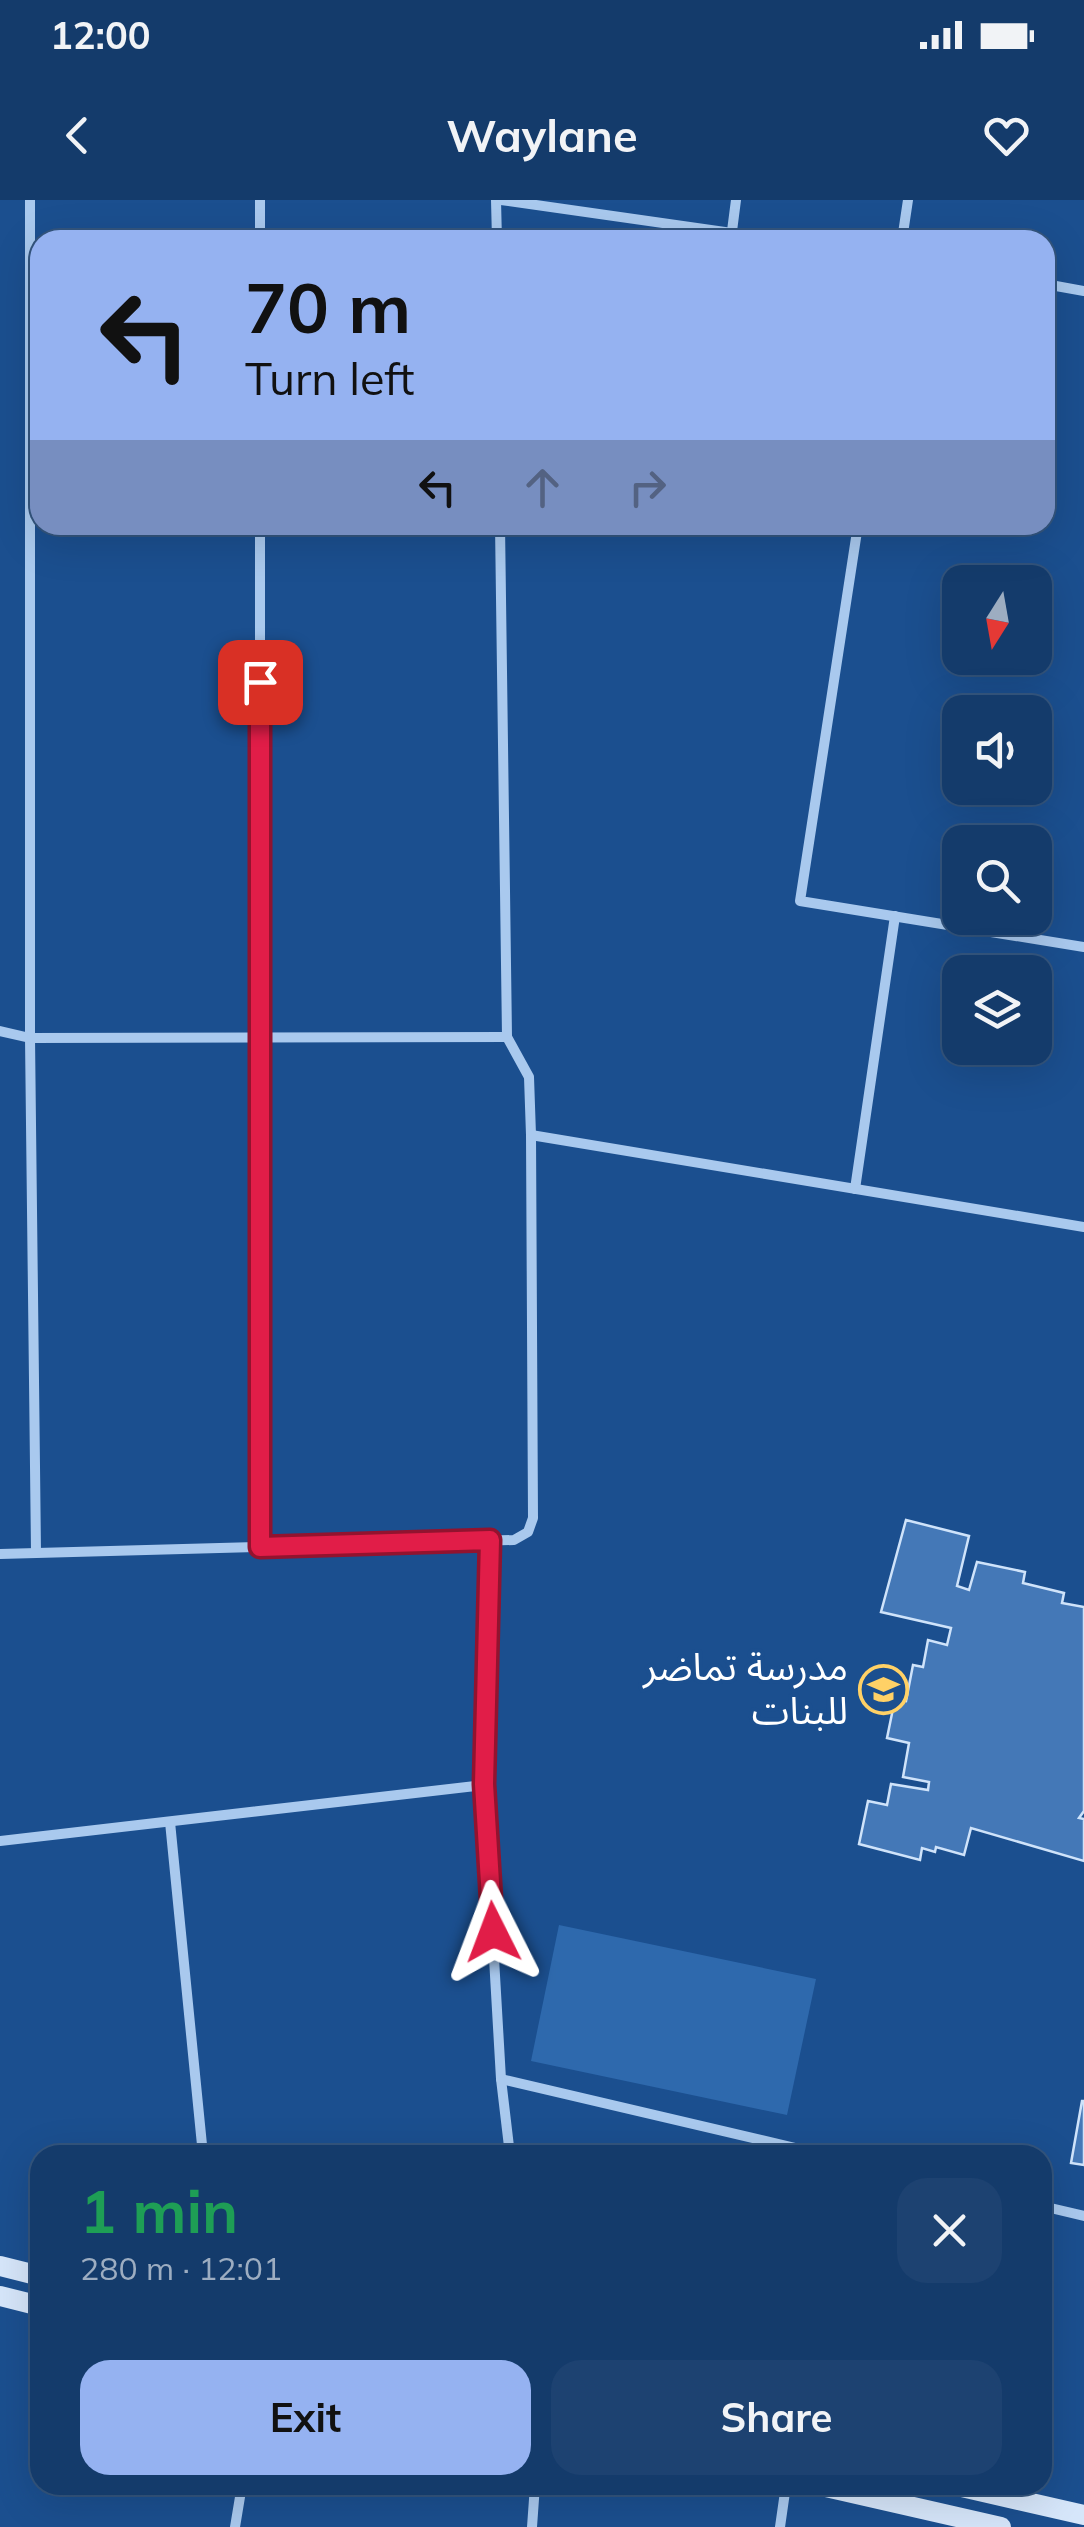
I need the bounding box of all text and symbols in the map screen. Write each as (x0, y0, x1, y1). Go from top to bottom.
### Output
text: 12:00 (50, 11, 151, 59)
text: Waylane (446, 107, 638, 163)
icon: back (50, 108, 105, 163)
icon: heart (979, 108, 1034, 163)
text: 70 m (245, 263, 411, 351)
icon: left (80, 270, 210, 400)
text: Turn left (245, 350, 414, 406)
icon: left (410, 460, 465, 515)
icon: ahead (515, 460, 570, 515)
icon: right (620, 460, 675, 515)
north arrow (942, 565, 1052, 675)
map controls (942, 565, 1052, 1065)
pin (218, 640, 303, 725)
icon: arrive (233, 655, 288, 710)
button: sound (942, 695, 1052, 805)
button: search (942, 825, 1052, 935)
button: layers (942, 955, 1052, 1065)
place label: مدرسة تماضر للبنات (642, 1642, 848, 1734)
school or university icon: مدرسة تماضر للبنات (857, 1663, 909, 1715)
position arrow (441, 1880, 545, 1984)
text: 1 min (80, 2173, 238, 2248)
button: close (897, 2178, 1002, 2283)
text: 280 m · 12:01 (80, 2248, 282, 2288)
button: Exit (80, 2360, 531, 2475)
button: Share (551, 2360, 1002, 2475)

